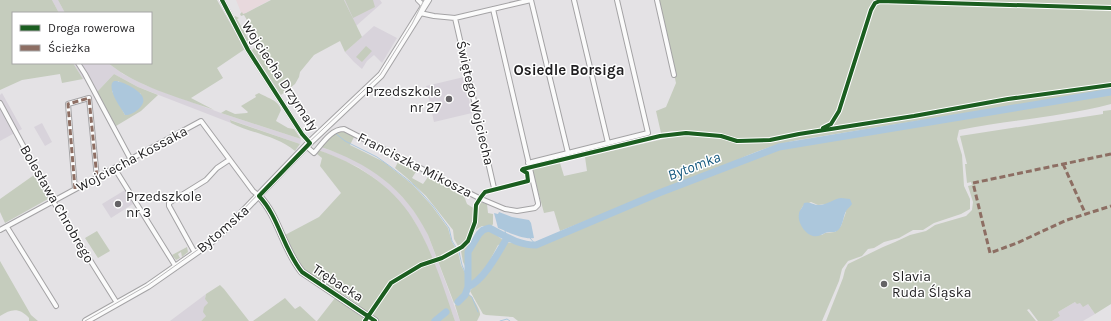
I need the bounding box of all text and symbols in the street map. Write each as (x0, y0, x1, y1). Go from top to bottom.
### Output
legend (12, 12, 152, 64)
street label: Wojciecha Drzymały (238, 18, 322, 135)
text: Droga rowerowa (48, 21, 135, 35)
street label: Świętego Wojciecha (452, 39, 498, 167)
text: Ścieżka (48, 40, 90, 55)
district label: Osiedle Borsiga (514, 61, 624, 79)
place label: Przedszkole nr 27 (365, 83, 441, 116)
marker: Przedszkole nr 27 (444, 94, 454, 104)
street label: Wojciecha Kossaka (73, 122, 191, 196)
street label: Franciszka Mikosza (355, 129, 475, 201)
street label: Bolesława Chrobrego (16, 142, 98, 266)
water label: Bytomka (665, 148, 723, 184)
place label: Przedszkole nr 3 (126, 188, 202, 221)
marker: Przedszkole nr 3 (113, 199, 123, 209)
street label: Bytomska (193, 202, 253, 256)
street label: Trębacka (309, 260, 367, 306)
place label: Slavia Ruda Śląska (892, 268, 971, 301)
marker: Slavia Ruda Śląska (879, 279, 889, 289)

